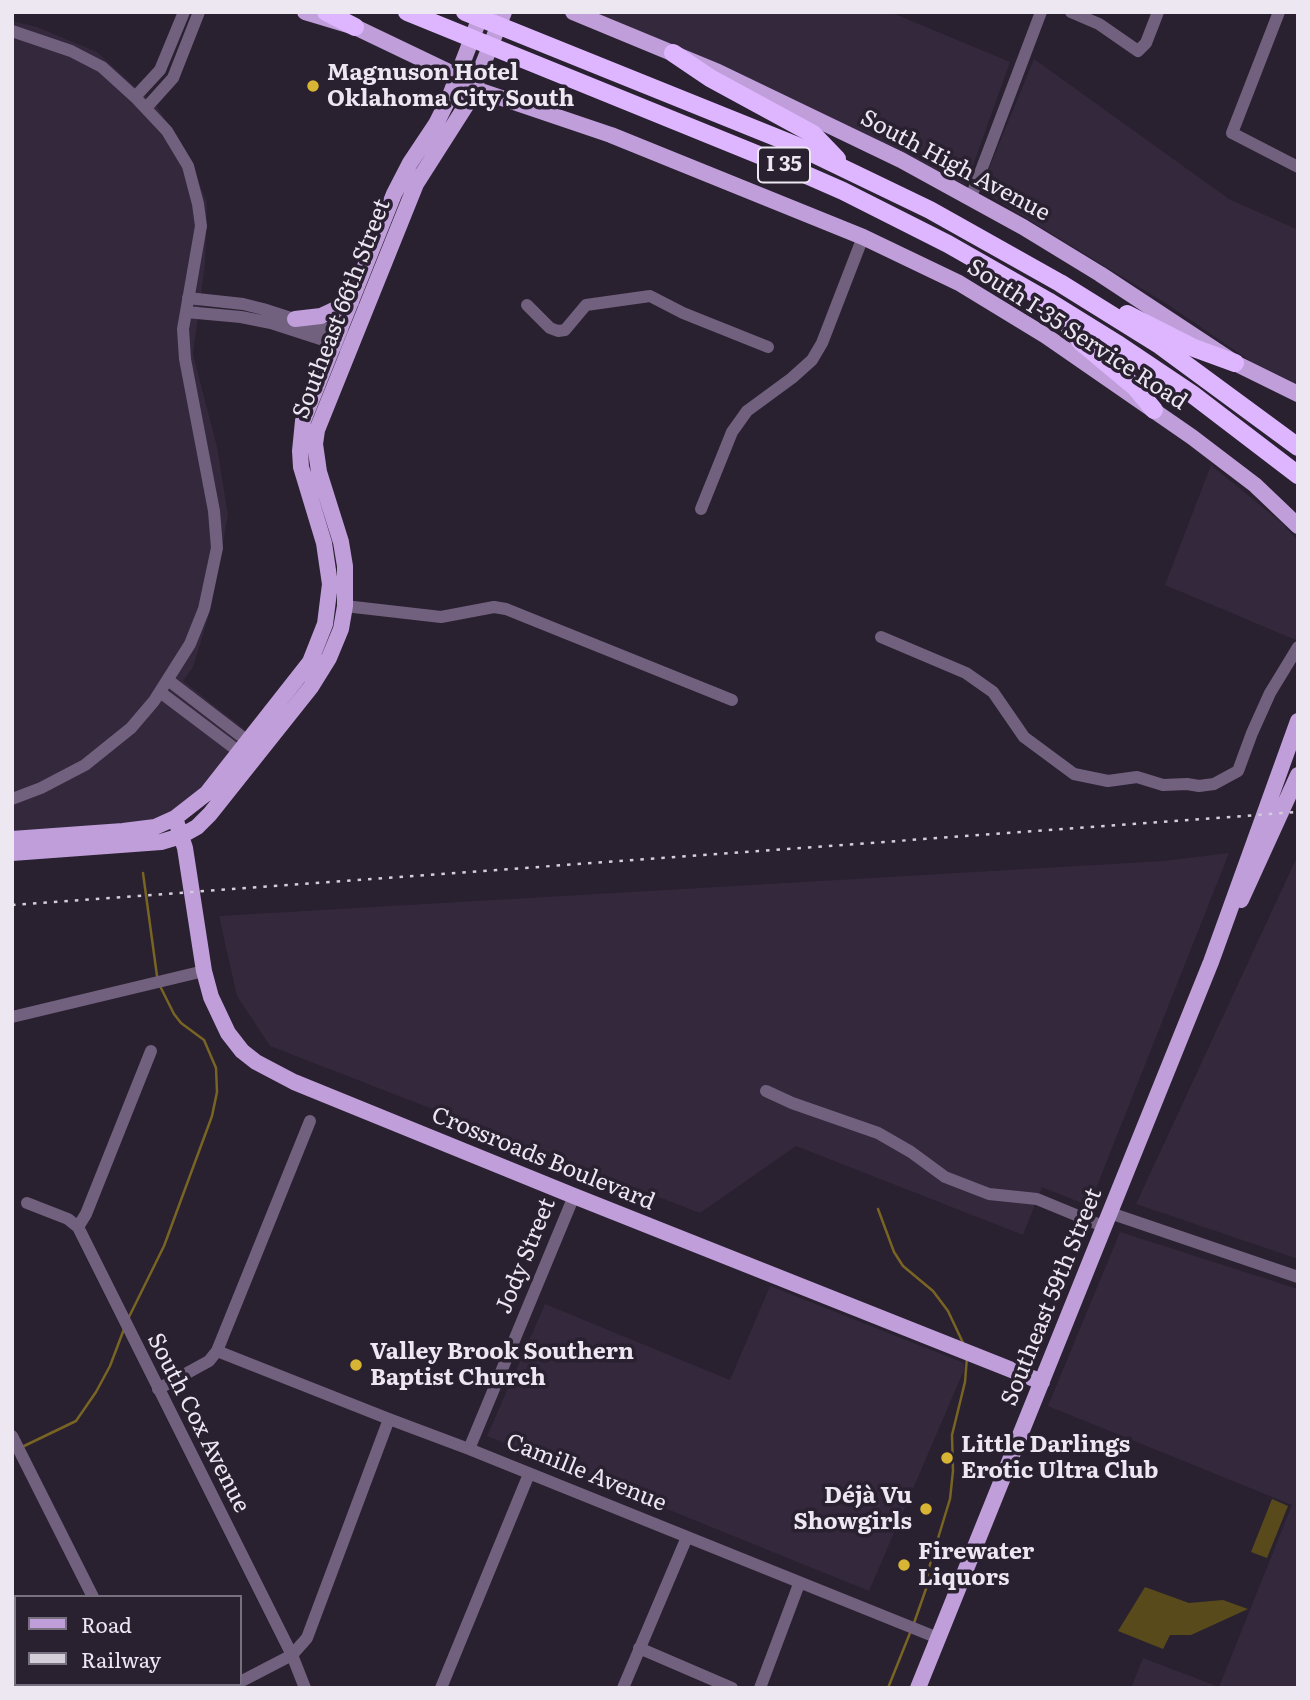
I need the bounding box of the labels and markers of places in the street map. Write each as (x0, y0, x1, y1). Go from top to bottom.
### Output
place label: Magnuson Hotel Oklahoma City South (327, 59, 574, 113)
marker: Magnuson Hotel Oklahoma City South (305, 78, 321, 94)
place label: Valley Brook Southern Baptist Church (370, 1338, 634, 1392)
marker: Valley Brook Southern Baptist Church (348, 1357, 364, 1373)
place label: Little Darlings Erotic Ultra Club (961, 1431, 1158, 1485)
marker: Little Darlings Erotic Ultra Club (939, 1450, 955, 1466)
place label: Déjà Vu Showgirls (793, 1482, 912, 1536)
marker: Déjà Vu Showgirls (918, 1501, 934, 1517)
place label: Firewater Liquors (918, 1538, 1034, 1592)
marker: Firewater Liquors (896, 1557, 912, 1573)

